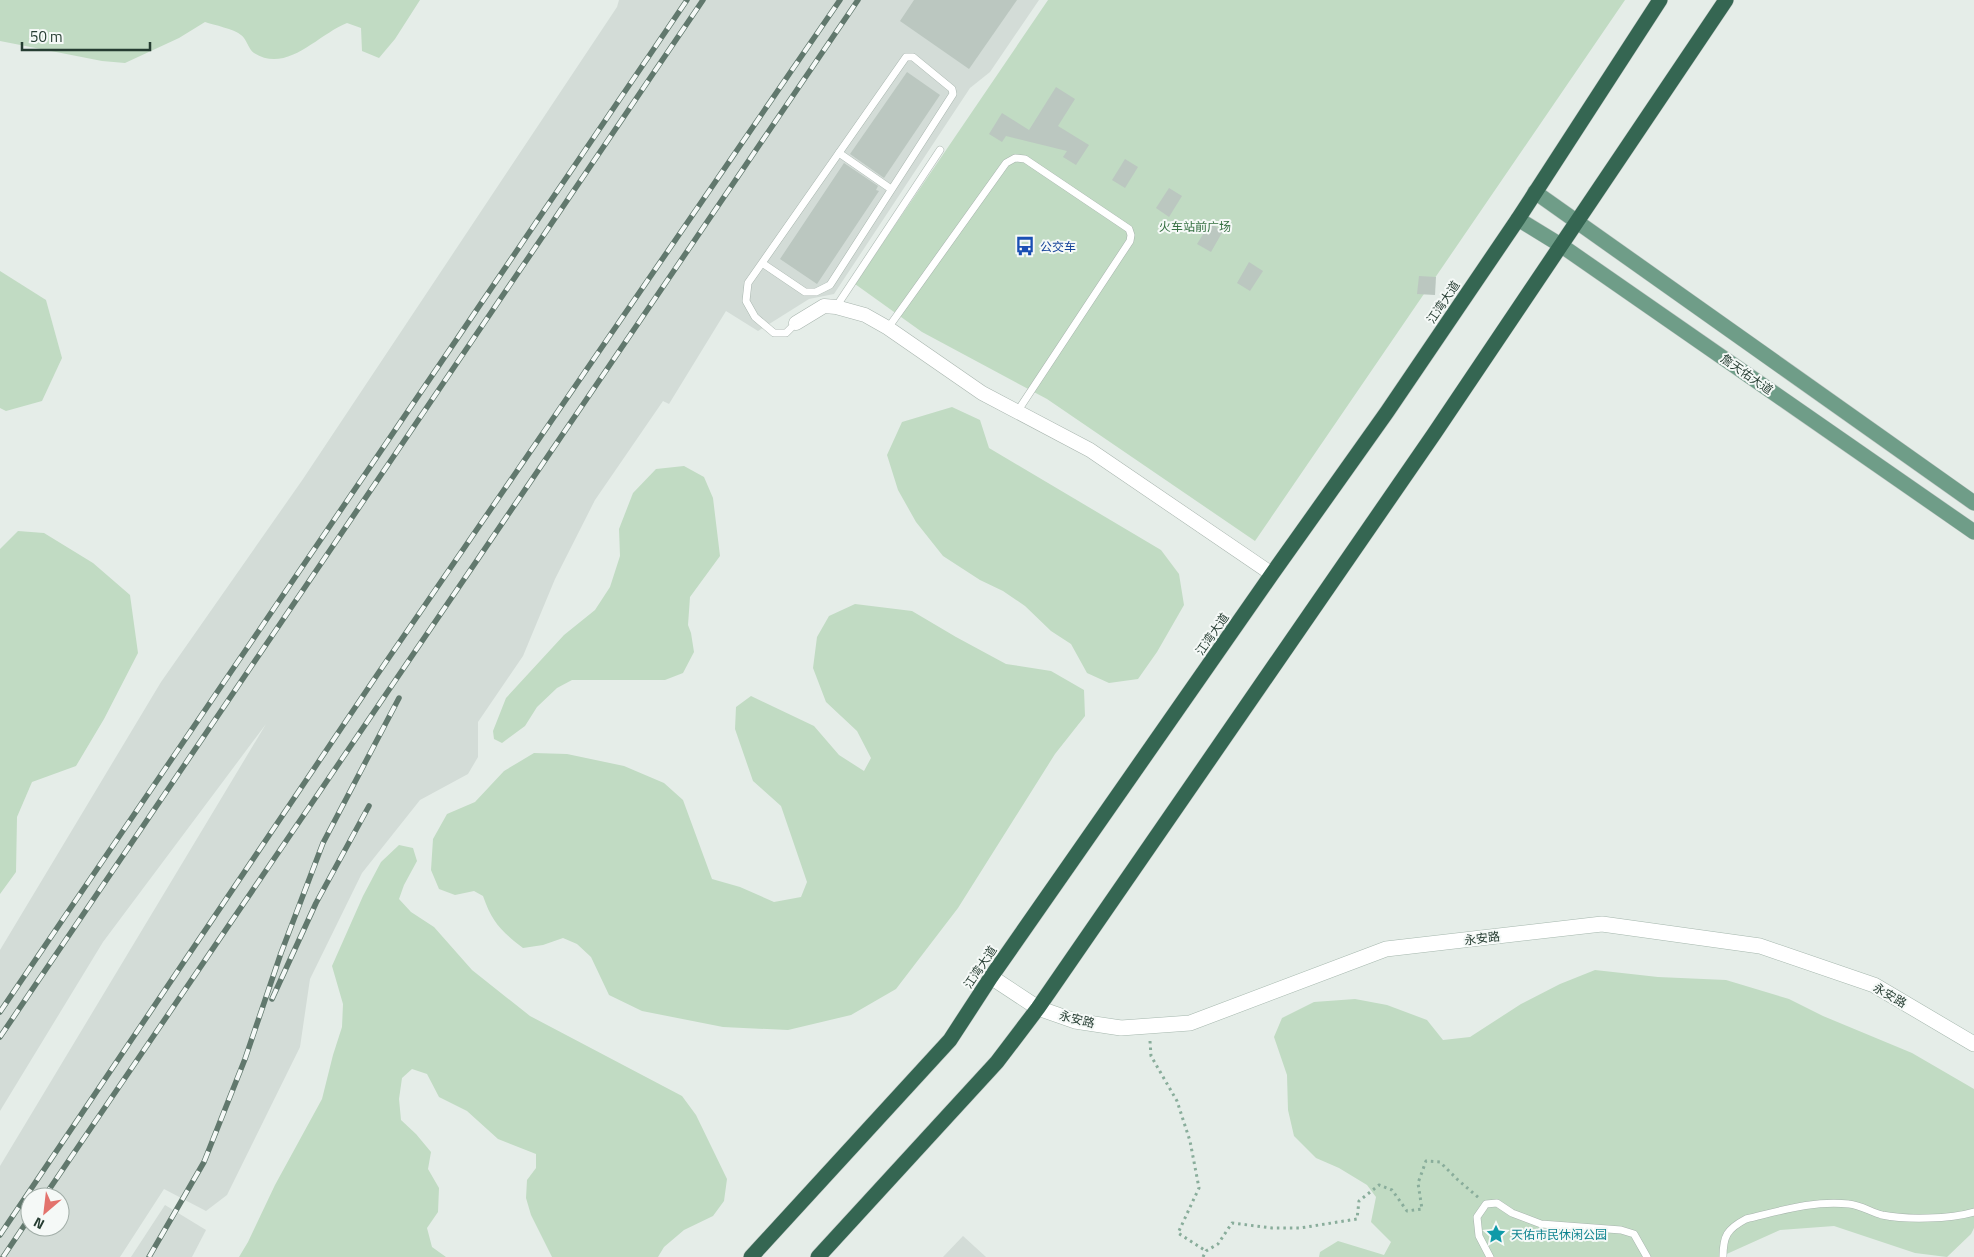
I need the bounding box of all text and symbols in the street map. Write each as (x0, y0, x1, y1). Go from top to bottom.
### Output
scale bar (22, 20, 150, 52)
text: 50 m (30, 25, 63, 48)
park label: 火车站前广场 (1159, 217, 1231, 236)
bus stop icon: 公交车 (1014, 235, 1036, 257)
place label: 公交车 (1040, 237, 1076, 256)
street label: 江湾大道 (1422, 277, 1464, 327)
street label: 詹天佑大道 (1717, 349, 1777, 399)
street label: 江湾大道 (1190, 609, 1234, 659)
street label: 永安路 (1463, 926, 1501, 950)
street label: 江湾大道 (959, 942, 1001, 992)
street label: 永安路 (1870, 978, 1910, 1012)
street label: 永安路 (1057, 1005, 1097, 1033)
north arrow (20, 1187, 70, 1237)
text: N (29, 1212, 48, 1235)
place icon: 天佑市民休闲公园 (1485, 1223, 1507, 1245)
place label: 天佑市民休闲公园 (1511, 1225, 1607, 1244)

